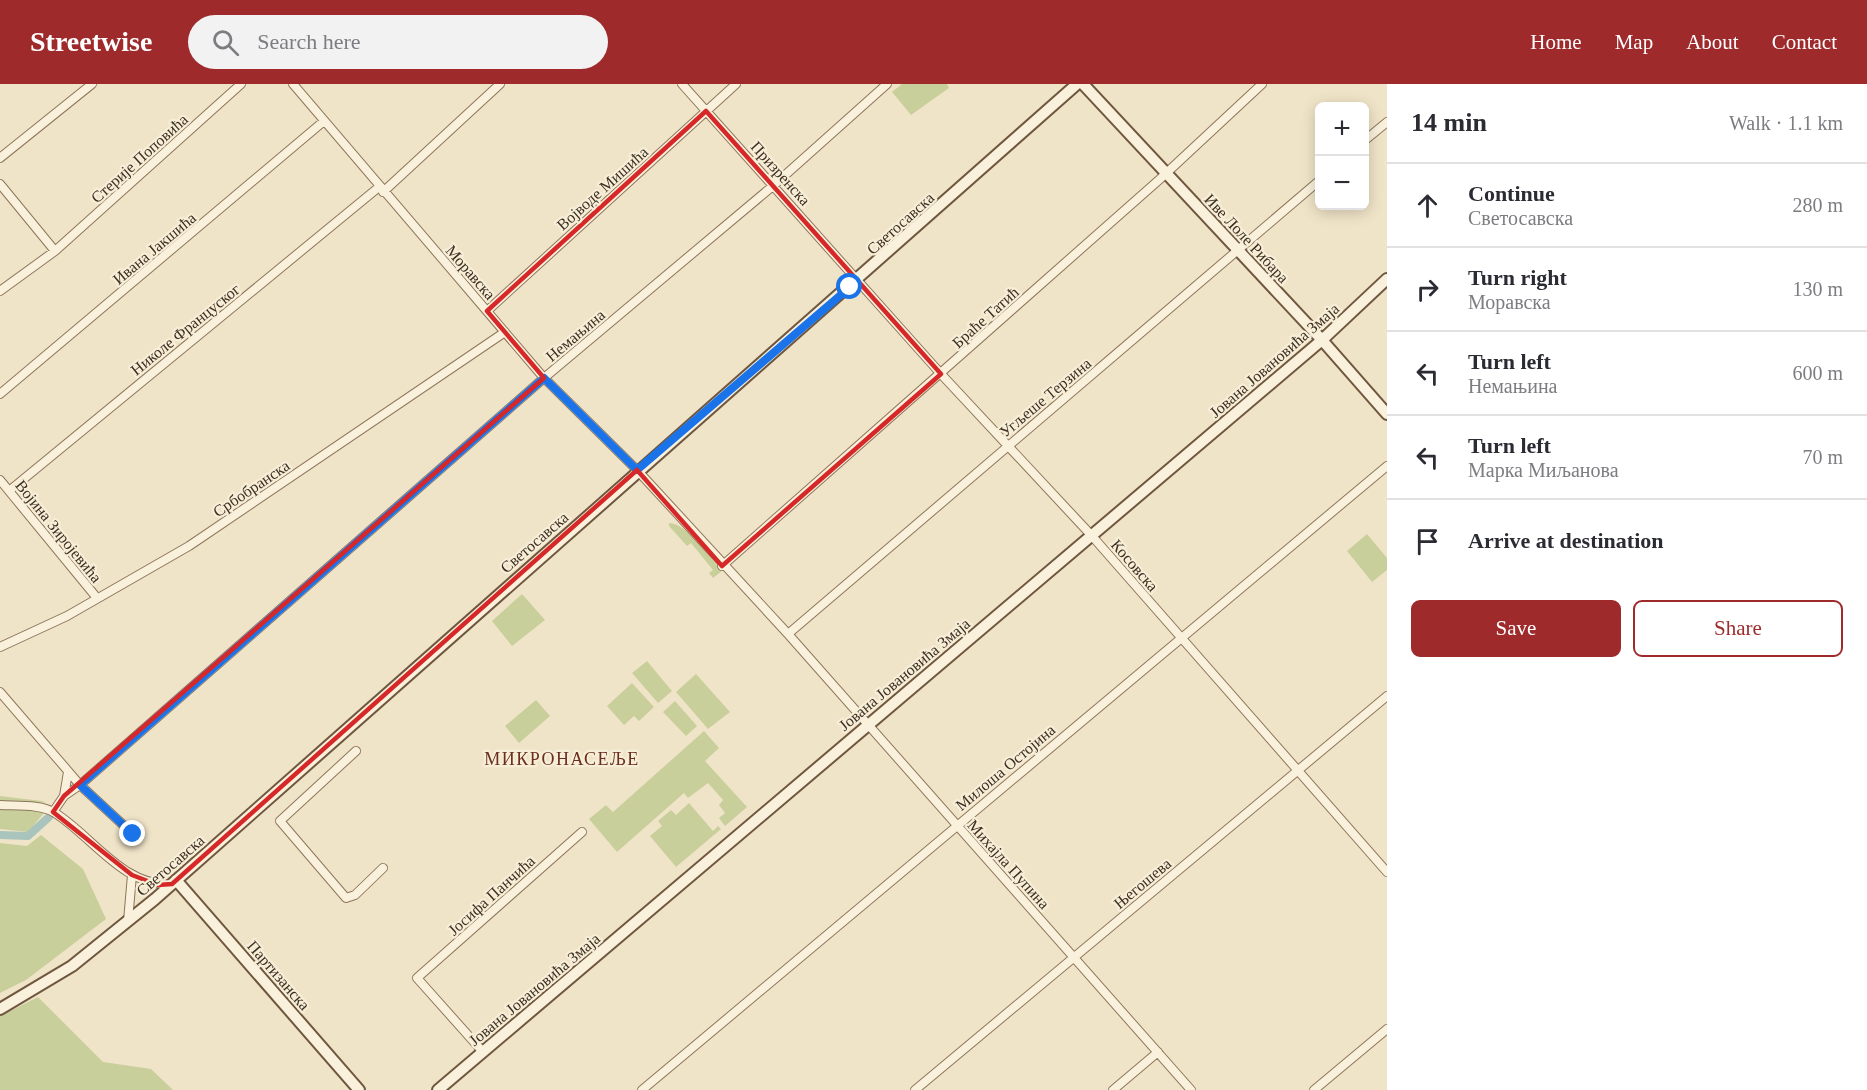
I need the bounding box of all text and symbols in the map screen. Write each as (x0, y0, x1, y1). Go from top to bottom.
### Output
search box (188, 15, 608, 69)
text: Streetwise (30, 26, 152, 57)
icon: search (209, 26, 242, 59)
text: Search here (257, 29, 361, 54)
text: Home (1530, 30, 1582, 54)
text: Map (1615, 30, 1653, 54)
text: About (1686, 30, 1739, 54)
text: Contact (1772, 30, 1837, 54)
map controls (1315, 102, 1369, 210)
button: + (1315, 102, 1369, 156)
text: 14 min (1411, 108, 1487, 137)
street label: Стерије Поповића (88, 111, 192, 207)
text: Walk · 1.1 km (1729, 112, 1843, 134)
street label: Призренска (747, 138, 814, 209)
street label: Војводе Мишића (553, 143, 652, 234)
button: − (1315, 156, 1369, 210)
text: Continue (1468, 181, 1555, 206)
street label: Светосавска (863, 189, 937, 258)
icon: ahead (1411, 189, 1444, 222)
street label: Иве Лоле Рибара (1200, 190, 1292, 287)
text: 280 m (1792, 194, 1843, 216)
text: Светосавска (1468, 207, 1573, 229)
street label: Ивана Јакшића (110, 209, 199, 288)
street label: Моравска (442, 242, 499, 304)
text: Turn right (1468, 265, 1567, 290)
route start (836, 273, 862, 299)
icon: right (1411, 273, 1444, 306)
text: 130 m (1792, 278, 1843, 300)
street label: Николе Француског (127, 280, 244, 379)
street label: Браће Татић (949, 283, 1023, 352)
text: Моравска (1468, 291, 1551, 313)
street label: Јована Јовановића Змаја (1206, 300, 1343, 422)
street label: Немањина (542, 306, 608, 365)
text: Turn left (1468, 349, 1551, 374)
street label: Угљеше Терзина (996, 354, 1095, 441)
icon: left (1411, 357, 1444, 390)
text: 600 m (1792, 362, 1843, 384)
text: Немањина (1468, 375, 1557, 397)
text: Turn left (1468, 433, 1551, 458)
icon: left (1411, 441, 1444, 474)
text: 70 m (1802, 446, 1843, 468)
street label: Србобранска (210, 457, 293, 521)
text: Марка Миљанова (1468, 459, 1619, 481)
street label: Војина Зиројевића (11, 477, 105, 587)
street label: Светосавска (497, 508, 572, 576)
icon: arrive (1411, 525, 1444, 558)
text: Arrive at destination (1468, 528, 1664, 553)
street label: Косовска (1108, 536, 1162, 595)
button: Save (1411, 600, 1621, 657)
button: Share (1633, 600, 1843, 657)
street label: Јована Јовановића Змаја (835, 615, 974, 735)
street label: Милоша Остојина (952, 721, 1059, 815)
district label: МИКРОНАСЕЉЕ (484, 749, 640, 769)
street label: Михајла Пупина (964, 816, 1053, 913)
route end (119, 820, 145, 846)
street label: Светосавска (133, 831, 208, 899)
street label: Јосифа Панчића (445, 852, 539, 939)
street label: Његошева (1110, 855, 1174, 912)
street label: Јована Јовановића Змаја (465, 930, 604, 1050)
street label: Партизанска (243, 937, 313, 1014)

